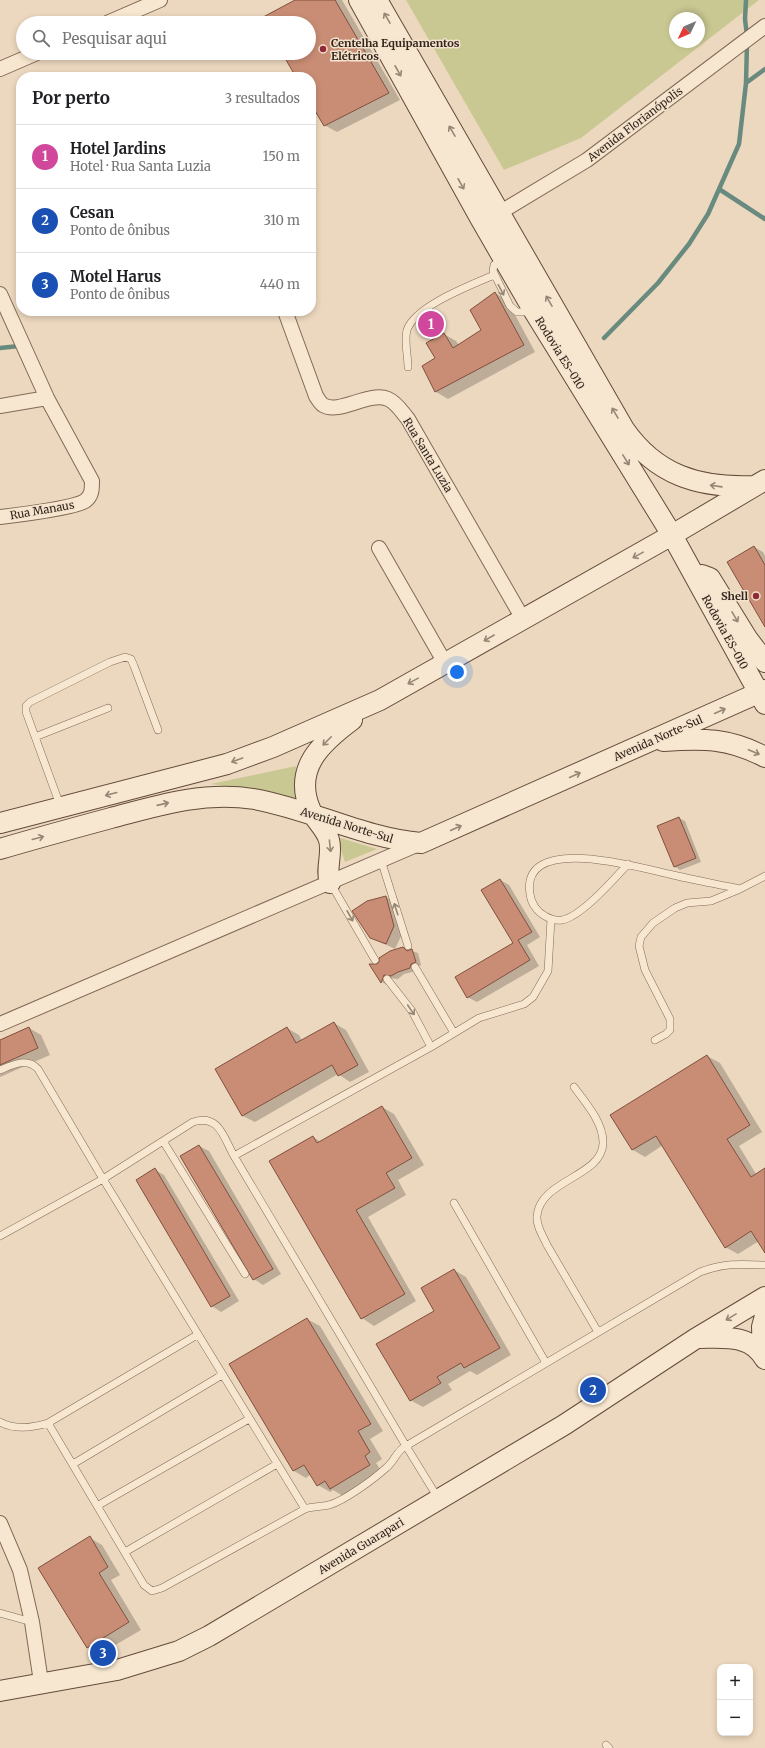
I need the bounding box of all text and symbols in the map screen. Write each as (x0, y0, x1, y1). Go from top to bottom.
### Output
one-way arrow (383, 12, 391, 24)
north arrow (669, 12, 705, 48)
search box (16, 16, 316, 60)
icon: search (30, 27, 52, 49)
text: Pesquisar aqui (62, 29, 167, 48)
place label: Centelha Equipamentos Elétricos (331, 36, 460, 63)
marker: Centelha Equipamentos Elétricos (318, 44, 328, 54)
one-way arrow (395, 65, 403, 77)
street label: Avenida Florianópolis (584, 84, 685, 165)
text: Por perto (32, 87, 110, 109)
text: 3 resultados (225, 90, 300, 107)
one-way arrow (447, 125, 455, 137)
text: Hotel Jardins (70, 139, 166, 158)
text: 1 (42, 148, 48, 165)
text: 150 m (263, 148, 300, 165)
text: Hotel · Rua Santa Luzia (70, 158, 211, 175)
one-way arrow (458, 178, 466, 190)
text: Cesan (70, 203, 114, 222)
text: 2 (41, 212, 49, 229)
text: 310 m (263, 212, 300, 229)
text: Ponto de ônibus (70, 222, 170, 239)
text: Motel Harus (70, 267, 161, 286)
text: 3 (41, 276, 49, 293)
text: 440 m (260, 276, 300, 293)
one-way arrow (498, 284, 505, 296)
text: Ponto de ônibus (70, 286, 170, 303)
one-way arrow (545, 295, 553, 307)
pin: 1 (418, 309, 444, 339)
street label: Rodovia ES-010 (532, 314, 588, 392)
one-way arrow (610, 407, 618, 419)
street label: Rua Santa Luzia (400, 415, 456, 495)
one-way arrow (622, 454, 630, 466)
one-way arrow (710, 482, 723, 490)
street label: Rua Manaus (9, 497, 75, 523)
one-way arrow (632, 551, 644, 559)
place label: Shell (721, 589, 748, 603)
marker: Shell (751, 591, 761, 601)
street label: Rodovia ES-010 (699, 592, 751, 672)
one-way arrow (732, 611, 740, 623)
one-way arrow (483, 635, 495, 643)
your location (447, 662, 467, 682)
one-way arrow (407, 678, 419, 686)
one-way arrow (713, 707, 725, 714)
street label: Avenida Norte-Sul (610, 712, 705, 764)
one-way arrow (323, 736, 332, 746)
one-way arrow (747, 749, 759, 756)
one-way arrow (231, 757, 243, 765)
one-way arrow (569, 771, 581, 778)
one-way arrow (105, 791, 118, 798)
one-way arrow (156, 800, 169, 808)
street label: Avenida Norte-Sul (298, 804, 396, 846)
one-way arrow (450, 823, 462, 831)
one-way arrow (31, 834, 44, 841)
one-way arrow (326, 839, 333, 852)
one-way arrow (392, 902, 399, 915)
one-way arrow (346, 910, 354, 922)
one-way arrow (407, 1004, 415, 1016)
one-way arrow (725, 1313, 737, 1321)
pin: 2 (580, 1375, 606, 1405)
street label: Avenida Guarapari (315, 1515, 407, 1578)
pin: 3 (90, 1638, 116, 1668)
map controls (717, 1664, 753, 1736)
button: + (717, 1664, 753, 1700)
button: − (717, 1700, 753, 1736)

